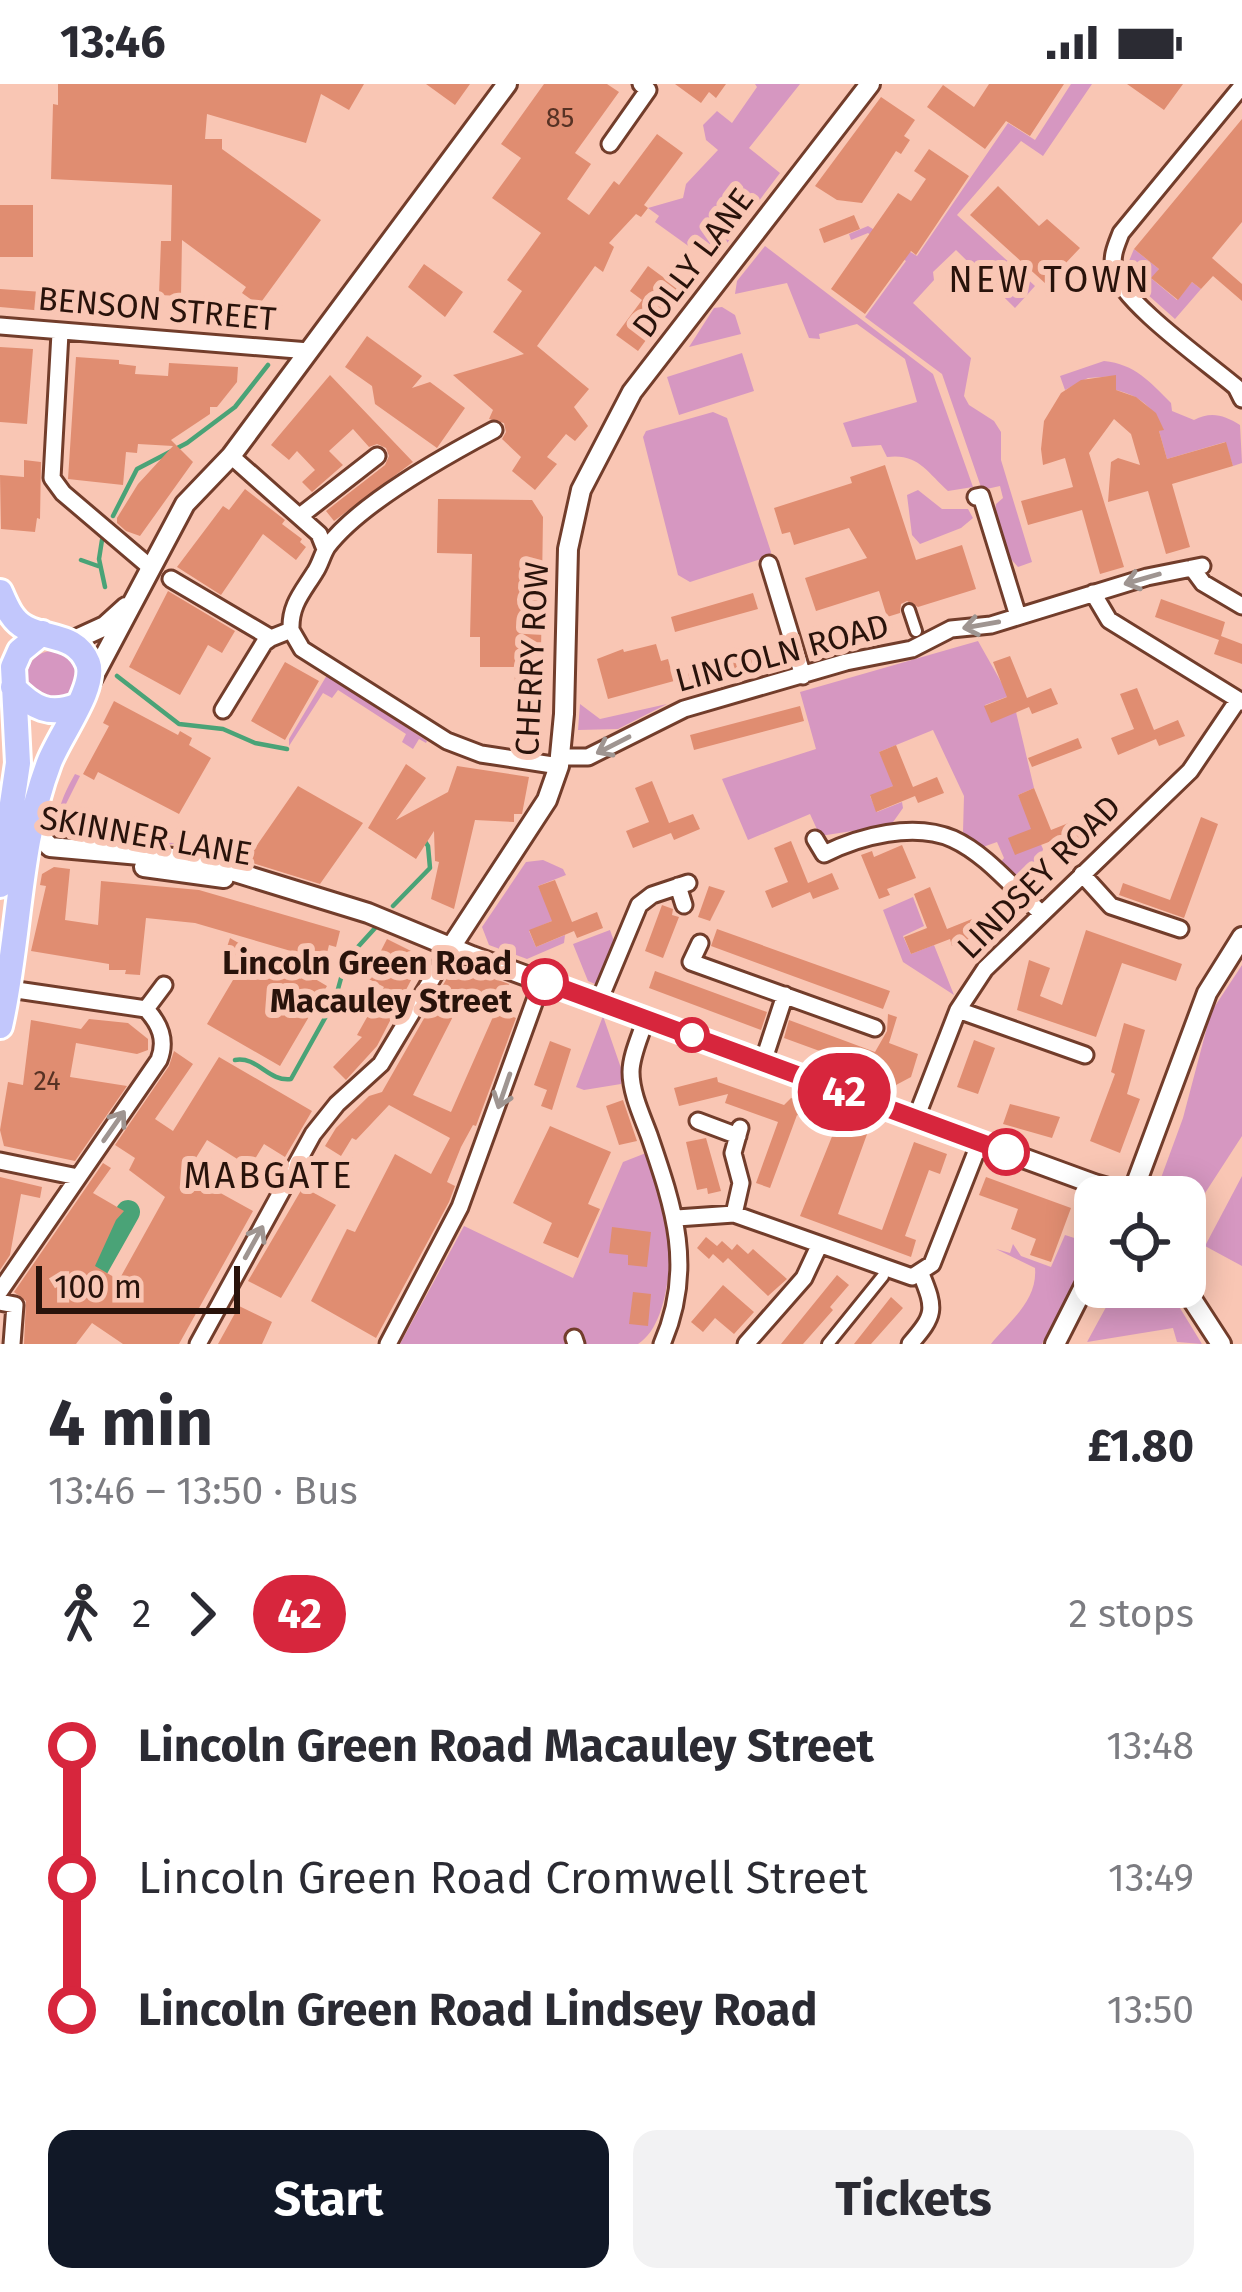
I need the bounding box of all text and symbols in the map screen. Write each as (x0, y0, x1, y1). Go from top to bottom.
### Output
text: 13:46 (60, 15, 166, 69)
house number: 85 (546, 102, 574, 134)
street label: DOLLY LANE (624, 181, 762, 345)
district label: NEW TOWN (948, 258, 1152, 302)
street label: BENSON STREET (36, 279, 278, 339)
street label: CHERRY ROW (507, 561, 557, 757)
one-way arrow (1124, 569, 1162, 591)
street label: LINCOLN ROAD (671, 605, 893, 701)
one-way arrow (962, 615, 1001, 637)
one-way arrow (596, 734, 632, 757)
street label: LINDSEY ROAD (949, 787, 1129, 967)
street label: SKINNER LANE (37, 798, 255, 874)
place label: Lincoln Green Road Macauley Street (222, 943, 513, 1021)
marker: Lincoln Green Road Macauley Street (523, 960, 567, 1004)
unlabelled marker (676, 1019, 708, 1051)
line badge: 42 (790, 1053, 898, 1131)
house number: 24 (34, 1065, 61, 1097)
text: 42 (822, 1067, 866, 1117)
one-way arrow (492, 1072, 513, 1109)
one-way arrow (101, 1109, 126, 1143)
unlabelled marker (984, 1130, 1028, 1174)
district label: MABGATE (184, 1154, 354, 1198)
map controls (1074, 1176, 1206, 1308)
button: locate (1074, 1176, 1206, 1308)
one-way arrow (243, 1225, 266, 1260)
scale bar (36, 1260, 240, 1313)
text: 100 m (54, 1267, 142, 1307)
text: 4 min (48, 1383, 213, 1462)
text: £1.80 (1087, 1419, 1194, 1473)
text: 13:46 – 13:50 · Bus (48, 1468, 358, 1514)
icon: walk (48, 1581, 114, 1647)
icon: forward (169, 1581, 235, 1647)
text: 42 (277, 1589, 322, 1639)
text: 2 (132, 1591, 151, 1637)
text: 2 stops (1068, 1591, 1194, 1637)
text: Lincoln Green Road Macauley Street (138, 1719, 874, 1773)
text: 13:48 (1106, 1723, 1194, 1769)
text: Lincoln Green Road Cromwell Street (138, 1851, 868, 1905)
text: 13:49 (1108, 1855, 1194, 1901)
text: Lincoln Green Road Lindsey Road (138, 1983, 817, 2037)
text: 13:50 (1107, 1987, 1194, 2033)
button: Start (48, 2130, 609, 2268)
button: Tickets (633, 2130, 1194, 2268)

